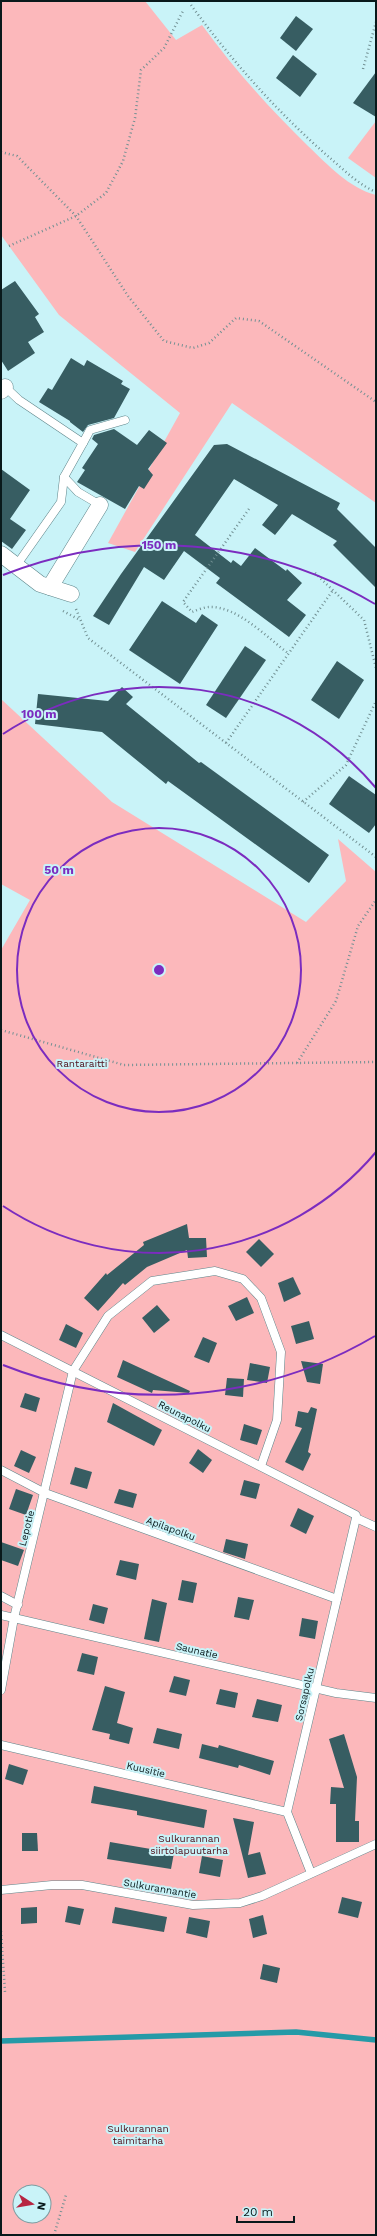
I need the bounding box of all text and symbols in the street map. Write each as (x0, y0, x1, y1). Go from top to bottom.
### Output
text: 150 m (142, 538, 176, 552)
text: 100 m (21, 707, 57, 721)
text: 50 m (44, 863, 74, 877)
centre of rings (152, 963, 166, 977)
park label: Rantaraitti (57, 1058, 107, 1069)
street label: Reunapolku (157, 1399, 213, 1434)
street label: Lepotie (17, 1509, 36, 1547)
street label: Apilapolku (145, 1515, 197, 1542)
street label: Saunatie (175, 1640, 219, 1661)
street label: Sorsapolku (293, 1666, 316, 1722)
street label: Kuusitie (126, 1760, 166, 1779)
park label: Sulkurannan siirtolapuutarha (150, 1833, 228, 1856)
street label: Sulkurannantie (123, 1877, 197, 1900)
park label: Sulkurannan taimitarha (107, 2123, 169, 2146)
north arrow (12, 2184, 52, 2224)
scale bar (237, 2198, 294, 2224)
text: N (34, 2201, 48, 2211)
text: 20 m (243, 2205, 273, 2219)

